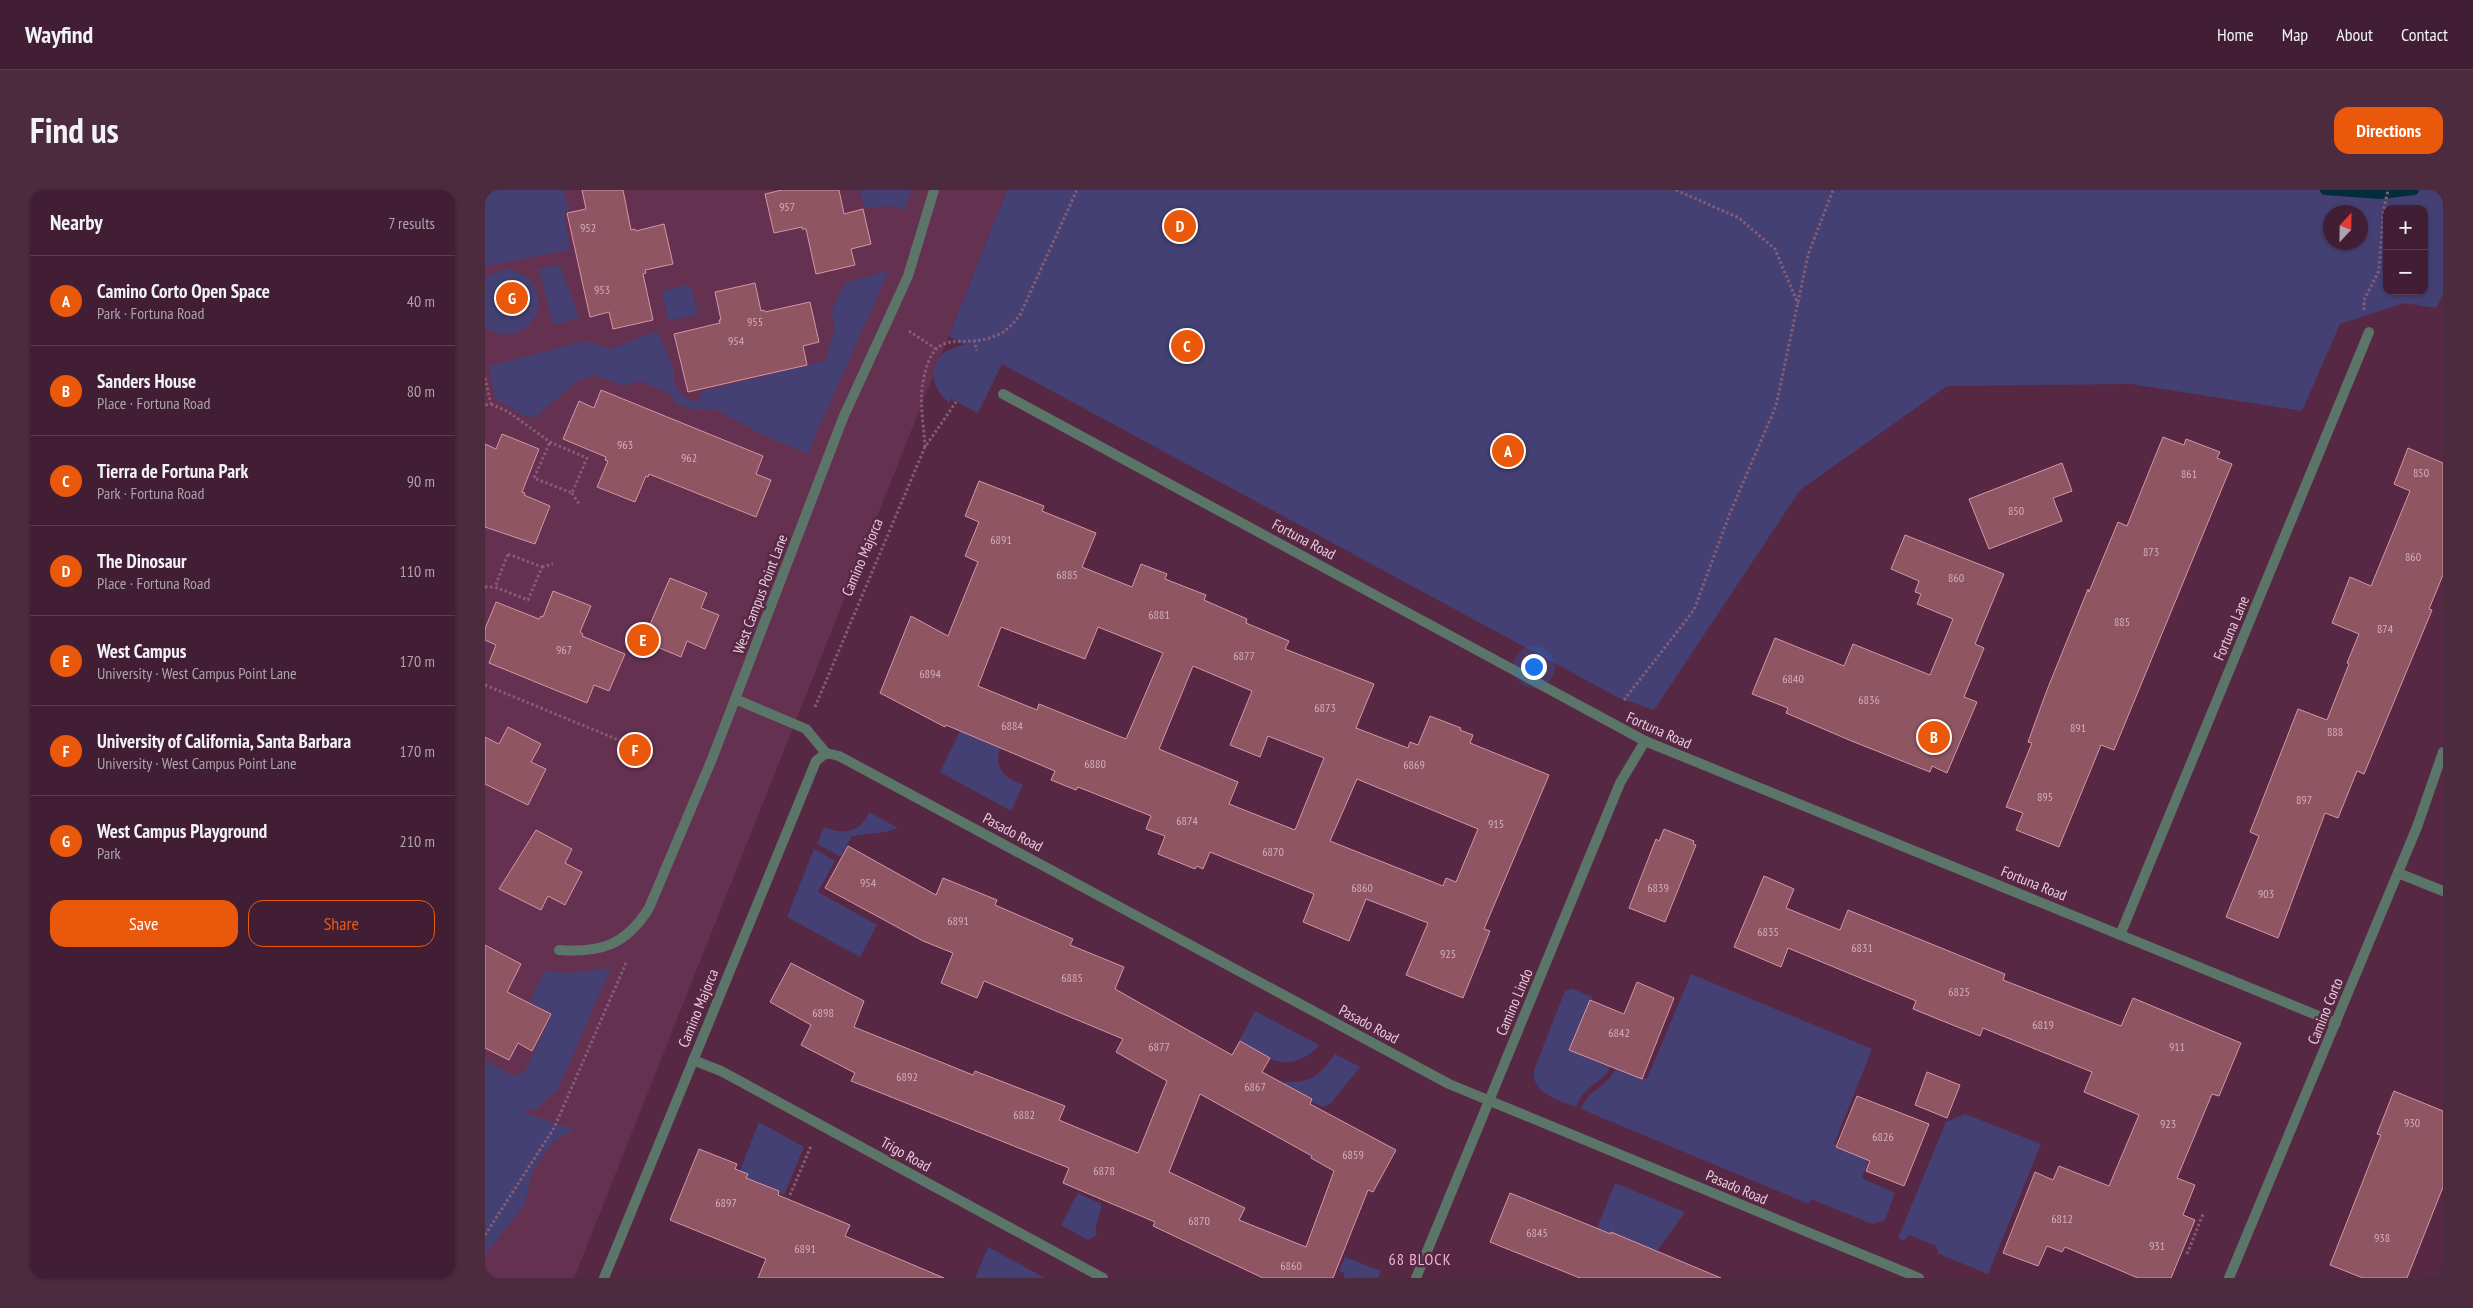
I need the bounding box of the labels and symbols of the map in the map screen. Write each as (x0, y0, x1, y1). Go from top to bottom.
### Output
house number: 957 (779, 199, 795, 214)
north arrow (2323, 205, 2368, 250)
pin: D (1164, 207, 1196, 245)
house number: 952 (580, 220, 596, 235)
pin: G (496, 279, 528, 317)
house number: 953 (594, 282, 610, 297)
house number: 955 (747, 314, 763, 329)
pin: C (1171, 327, 1203, 365)
house number: 954 (728, 333, 745, 348)
pin: A (1492, 432, 1524, 470)
house number: 963 (617, 437, 633, 452)
house number: 962 (681, 450, 697, 465)
house number: 850 (2413, 465, 2429, 480)
house number: 861 (2181, 466, 2197, 481)
house number: 850 (2008, 503, 2024, 518)
street label: Fortuna Road (1269, 514, 1339, 564)
street label: Camino Majorca (837, 515, 887, 599)
street label: West Campus Point Lane (728, 532, 792, 656)
house number: 6891 (990, 532, 1012, 547)
house number: 873 (2143, 544, 2159, 559)
house number: 860 (2405, 549, 2421, 564)
house number: 6885 (1056, 567, 1078, 582)
house number: 860 (1948, 570, 1964, 585)
street label: Fortuna Lane (2209, 593, 2253, 663)
house number: 6881 (1148, 607, 1170, 622)
house number: 885 (2114, 614, 2130, 629)
pin: E (627, 621, 659, 659)
house number: 874 (2377, 621, 2394, 636)
house number: 967 (556, 642, 572, 657)
house number: 6877 (1233, 648, 1255, 663)
your location (1521, 654, 1547, 680)
house number: 6894 (919, 666, 941, 681)
house number: 6840 (1782, 671, 1804, 686)
house number: 6836 (1858, 692, 1880, 707)
house number: 6873 (1314, 700, 1336, 715)
street label: Fortuna Road (1624, 707, 1694, 753)
house number: 6884 (1001, 718, 1023, 733)
pin: B (1918, 718, 1950, 756)
house number: 891 (2070, 720, 2086, 735)
house number: 888 (2327, 724, 2343, 739)
pin: F (619, 731, 651, 769)
house number: 6880 (1084, 756, 1106, 771)
house number: 6869 (1403, 757, 1425, 772)
house number: 895 (2037, 789, 2053, 804)
house number: 897 (2296, 792, 2312, 807)
street label: Pasado Road (980, 808, 1046, 856)
house number: 6874 (1176, 813, 1198, 828)
house number: 915 (1488, 816, 1504, 831)
house number: 6870 (1262, 844, 1284, 859)
street label: Fortuna Road (1998, 861, 2070, 905)
house number: 954 (860, 875, 877, 890)
house number: 6860 (1351, 880, 1373, 895)
house number: 6839 (1647, 880, 1669, 895)
house number: 903 (2258, 886, 2274, 901)
house number: 6891 (947, 913, 969, 928)
house number: 6835 (1757, 924, 1779, 939)
house number: 6831 (1851, 940, 1873, 955)
house number: 925 (1440, 946, 1456, 961)
street label: Camino Majorca (674, 966, 722, 1050)
street label: Camino Lindo (1491, 966, 1537, 1038)
house number: 6885 (1061, 970, 1083, 985)
street label: Camino Corto (2303, 975, 2347, 1047)
house number: 6825 (1948, 984, 1970, 999)
street label: Pasado Road (1336, 1000, 1402, 1048)
house number: 6898 (812, 1005, 834, 1020)
house number: 6819 (2032, 1017, 2054, 1032)
house number: 6842 (1608, 1025, 1630, 1040)
house number: 6877 (1148, 1039, 1170, 1054)
house number: 911 (2169, 1039, 2185, 1054)
house number: 6892 (896, 1069, 918, 1084)
house number: 6867 (1244, 1079, 1266, 1094)
house number: 6882 (1013, 1107, 1035, 1122)
house number: 930 (2404, 1115, 2420, 1130)
house number: 923 (2160, 1116, 2176, 1131)
house number: 6826 (1872, 1129, 1894, 1144)
street label: Trigo Road (878, 1132, 934, 1176)
house number: 6859 (1342, 1147, 1364, 1162)
house number: 6878 (1093, 1163, 1115, 1178)
street label: Pasado Road (1703, 1166, 1771, 1208)
house number: 6897 (715, 1195, 737, 1210)
house number: 6812 (2051, 1211, 2073, 1226)
house number: 6870 (1188, 1213, 1210, 1228)
house number: 6845 (1526, 1225, 1548, 1240)
house number: 938 (2374, 1230, 2390, 1245)
house number: 931 (2149, 1238, 2165, 1253)
house number: 6891 (794, 1241, 816, 1256)
district label: 68 BLOCK (1388, 1249, 1452, 1269)
house number: 6860 (1280, 1258, 1302, 1273)

